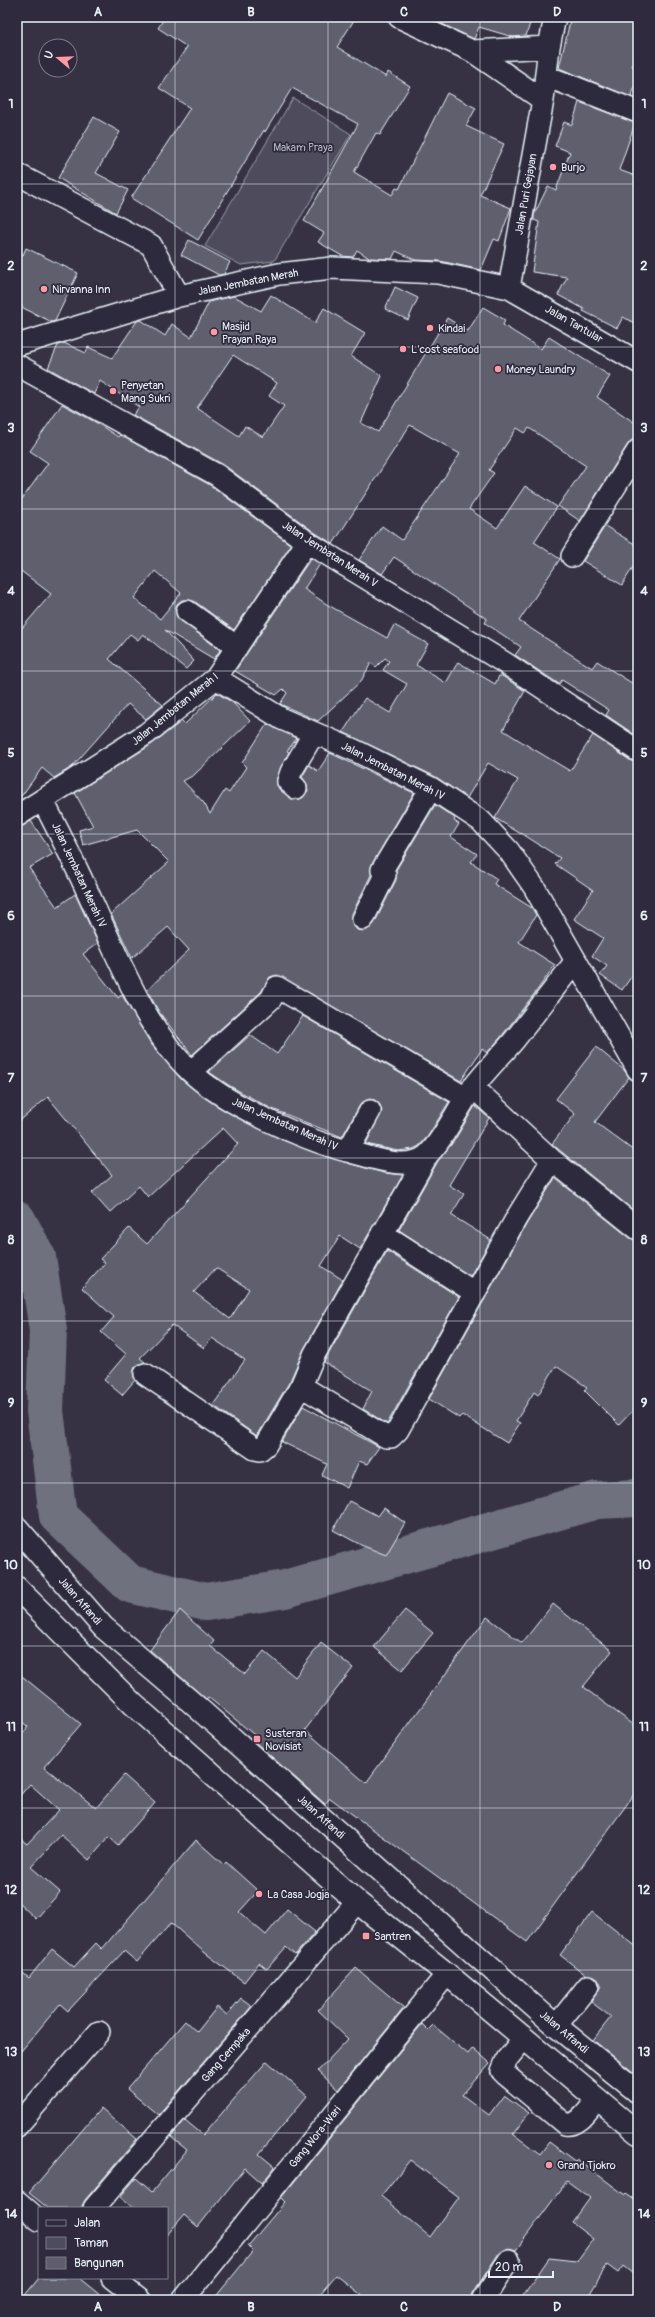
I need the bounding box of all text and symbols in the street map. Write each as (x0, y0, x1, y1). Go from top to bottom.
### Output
text: A (94, 4, 103, 20)
text: B (247, 4, 255, 20)
text: C (400, 4, 408, 20)
text: D (553, 4, 561, 20)
north arrow (38, 38, 78, 78)
text: U (42, 49, 56, 60)
text: 1 (8, 96, 14, 112)
text: 1 (641, 96, 647, 112)
park label: Makam Praya (273, 141, 333, 154)
street label: Jalan Puri Gejayan (512, 152, 540, 236)
place label: Burjo (561, 161, 585, 174)
marker: Burjo (548, 162, 558, 172)
text: 2 (7, 258, 15, 274)
text: 2 (640, 258, 648, 274)
street label: Jalan Jembatan Merah (197, 266, 299, 298)
place label: Nirvanna Inn (52, 283, 111, 296)
marker: Nirvanna Inn (39, 284, 49, 294)
street label: Jalan Tantular (543, 302, 605, 346)
place label: Masjid Prayan Raya (222, 320, 276, 346)
place label: Kindai (438, 322, 465, 335)
marker: Kindai (425, 323, 435, 333)
marker: Masjid Prayan Raya (209, 327, 219, 337)
place label: L'cost seafood (411, 343, 479, 356)
marker: L'cost seafood (398, 344, 408, 354)
place label: Money Laundry (506, 363, 576, 376)
marker: Money Laundry (493, 364, 503, 374)
place label: Penyetan Mang Sukri (121, 379, 170, 405)
marker: Penyetan Mang Sukri (108, 386, 118, 396)
text: 3 (7, 420, 15, 436)
text: 3 (640, 420, 648, 436)
street label: Jalan Jembatan Merah V (280, 518, 380, 590)
text: 4 (7, 583, 15, 599)
text: 4 (640, 583, 648, 599)
street label: Jalan Jembatan Merah I (129, 670, 221, 748)
street label: Jalan Jembatan Merah IV (339, 739, 447, 803)
text: 5 (7, 745, 15, 761)
text: 5 (640, 745, 648, 761)
street label: Jalan Jembatan Merah IV (49, 820, 109, 930)
text: 6 (7, 908, 15, 924)
text: 6 (640, 908, 648, 924)
text: 7 (8, 1070, 15, 1086)
text: 7 (641, 1070, 648, 1086)
street label: Jalan Jembatan Merah IV (230, 1095, 340, 1153)
text: 8 (8, 1232, 15, 1248)
text: 8 (641, 1232, 648, 1248)
text: 9 (8, 1395, 15, 1411)
text: 9 (641, 1395, 648, 1411)
text: 10 (4, 1557, 18, 1573)
text: 10 (637, 1557, 651, 1573)
street label: Jalan Affandi (56, 1574, 104, 1628)
text: 11 (6, 1719, 16, 1735)
text: 11 (639, 1719, 649, 1735)
place label: Susteran Novisiat (265, 1727, 307, 1753)
marker: Susteran Novisiat (252, 1734, 262, 1744)
street label: Jalan Affandi (295, 1792, 347, 1842)
text: 12 (5, 1882, 17, 1898)
text: 12 (638, 1882, 650, 1898)
place label: La Casa Jogja (267, 1888, 329, 1901)
marker: La Casa Jogja (254, 1889, 264, 1899)
place label: Santren (374, 1930, 411, 1943)
marker: Santren (361, 1931, 371, 1941)
street label: Jalan Affandi (537, 2008, 591, 2056)
street label: Gang Cempaka (199, 2025, 253, 2085)
text: 13 (5, 2044, 17, 2060)
text: 13 (638, 2044, 650, 2060)
street label: Gang Wora-Wari (286, 2103, 344, 2170)
place label: Grand Tjokro (557, 2159, 616, 2172)
marker: Grand Tjokro (544, 2160, 554, 2170)
text: 14 (5, 2206, 18, 2222)
text: 14 (638, 2206, 651, 2222)
legend (38, 2207, 168, 2279)
text: Jalan (74, 2216, 100, 2231)
text: Taman (74, 2236, 108, 2251)
scale bar (489, 2253, 553, 2279)
text: Bangunan (74, 2256, 124, 2271)
text: 20 m (495, 2260, 524, 2275)
text: A (94, 2299, 103, 2315)
text: B (247, 2299, 255, 2315)
text: C (400, 2299, 408, 2315)
text: D (553, 2299, 561, 2315)

